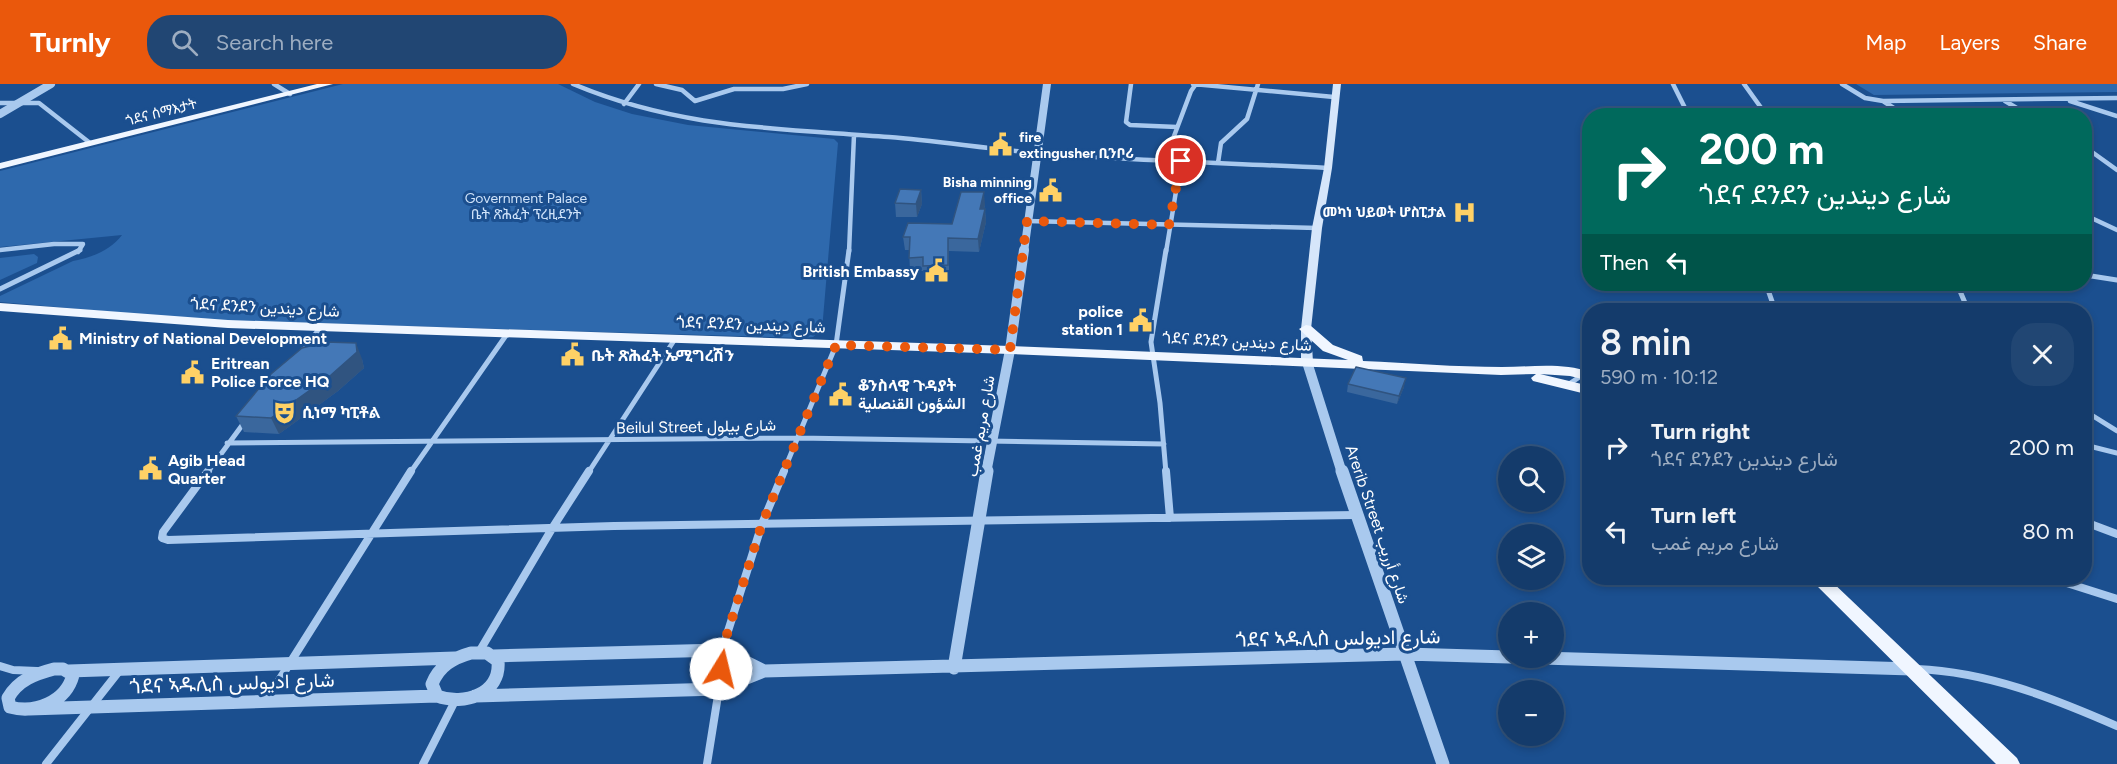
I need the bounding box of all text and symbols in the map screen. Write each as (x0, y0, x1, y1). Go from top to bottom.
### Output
search box (147, 15, 567, 69)
text: Turnly (30, 25, 111, 59)
icon: search (168, 26, 201, 59)
text: Search here (216, 29, 333, 56)
text: Map (1866, 30, 1906, 55)
text: Layers (1939, 30, 2000, 55)
text: Share (2033, 30, 2087, 55)
street label: ጎደና ሰማእታት (124, 95, 199, 130)
text: 200 m (1699, 124, 1824, 175)
place label: fire extingusher ቢንቦሪ (1019, 129, 1134, 162)
public building icon: fire extingusher ቢንቦሪ (988, 132, 1014, 158)
icon: right (1600, 132, 1678, 210)
pin (1155, 135, 1206, 186)
icon: arrive (1164, 144, 1197, 177)
place label: Bisha minning office (943, 174, 1032, 207)
public building icon: Bisha minning office (1037, 177, 1063, 203)
text: ጎደና ደንደን شارع ديندين (1699, 178, 1951, 211)
park label: Government Palace ቤት ጽሕፈት ፕረዚደንት (465, 190, 588, 223)
hospital icon: መካነ ህይወት ሆስፒታል (1451, 199, 1477, 225)
place label: መካነ ህይወት ሆስፒታል (1323, 204, 1447, 221)
icon: left (1661, 246, 1694, 279)
text: Then (1600, 249, 1649, 276)
public building icon: British Embassy (924, 258, 950, 284)
place label: British Embassy (802, 262, 920, 281)
street label: ጎደና ደንደን شارع ديندين (190, 294, 340, 323)
place label: police station 1 (1061, 302, 1123, 339)
public building icon: police station 1 (1128, 307, 1154, 333)
street label: ጎደና ደንደን شارع ديندين (676, 312, 826, 339)
text: 8 min (1600, 321, 1691, 364)
button: close (2011, 323, 2074, 386)
public building icon: Ministry of National Development (48, 325, 74, 351)
street label: ጎደና ደንደን شارع ديندين (1162, 328, 1312, 357)
place label: Ministry of National Development (79, 329, 327, 348)
public building icon: ቤት ጽሕፈት ኤሚግረሽን (560, 342, 586, 368)
place label: ቤት ጽሕፈት ኤሚግረሽን (591, 346, 735, 365)
place label: Eritrean Police Force HQ (211, 354, 330, 391)
public building icon: Eritrean Police Force HQ (180, 359, 206, 385)
text: 590 m · 10:12 (1600, 365, 1718, 389)
street label: شارع مريم غمب (962, 374, 1001, 478)
place label: ቆንስላዊ ጉዳያት الشؤون القنصلية (858, 376, 966, 414)
public building icon: ቆንስላዊ ጉዳያት الشؤون القنصلية (827, 381, 853, 407)
theatre icon: ሲነማ ካፒቶል (271, 399, 297, 425)
place label: ሲነማ ካፒቶል (302, 403, 381, 422)
street label: Beilul Street شارع بيلول (616, 416, 776, 439)
text: Turn right (1651, 418, 1750, 445)
icon: right (1600, 431, 1633, 464)
text: 200 m (2009, 434, 2074, 461)
street label: Arerib Street شارع أرريب (1340, 442, 1414, 607)
map controls (1498, 446, 1564, 746)
button: search (1498, 446, 1564, 512)
text: ጎደና ደንደን شارع ديندين (1651, 447, 1838, 471)
place label: Agib Head Quarter (168, 451, 245, 488)
public building icon: Agib Head Quarter (137, 456, 163, 482)
text: Turn left (1651, 502, 1737, 529)
icon: left (1600, 515, 1633, 548)
text: 80 m (2022, 518, 2074, 545)
button: layers (1498, 524, 1564, 590)
text: شارع مريم غمب (1651, 531, 1779, 555)
button: + (1498, 602, 1564, 668)
street label: ጎደና ኣዱሊስ شارع اديولس (1235, 624, 1441, 654)
position arrow (689, 637, 753, 701)
street label: ጎደና ኣዱሊስ شارع اديولس (129, 667, 335, 701)
button: − (1498, 680, 1564, 746)

